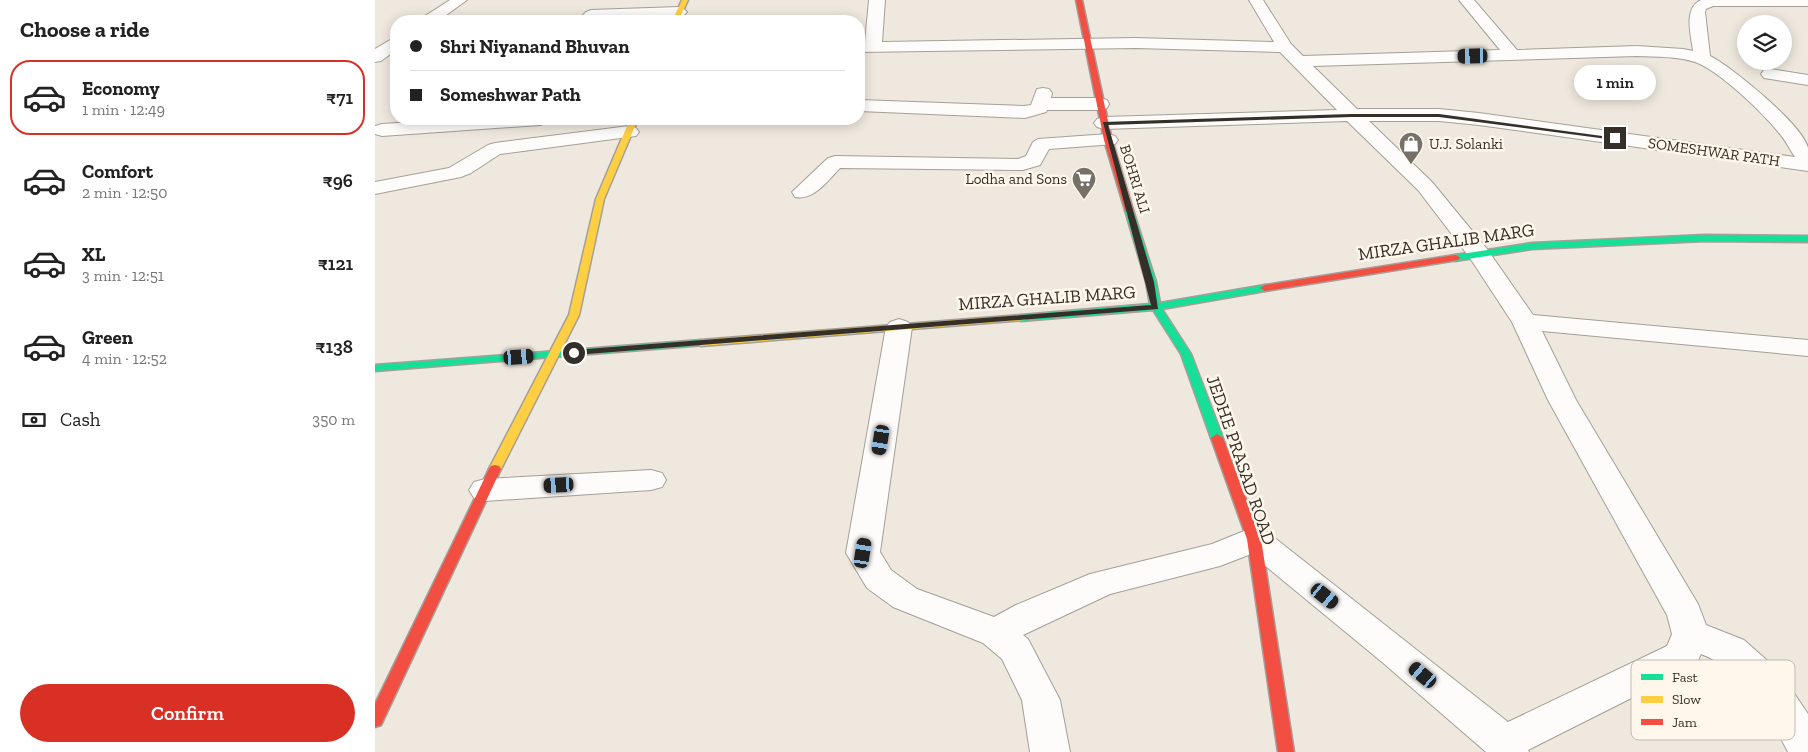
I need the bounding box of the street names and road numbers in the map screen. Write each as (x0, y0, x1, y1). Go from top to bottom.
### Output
street label: SOMESHWAR PATH (1647, 134, 1781, 170)
street label: BOHRI ALI (1116, 142, 1154, 216)
street label: MIRZA GHALIB MARG (1357, 219, 1535, 265)
street label: MIRZA GHALIB MARG (958, 281, 1136, 315)
street label: JEDHE PRASAD ROAD (1202, 372, 1280, 548)

